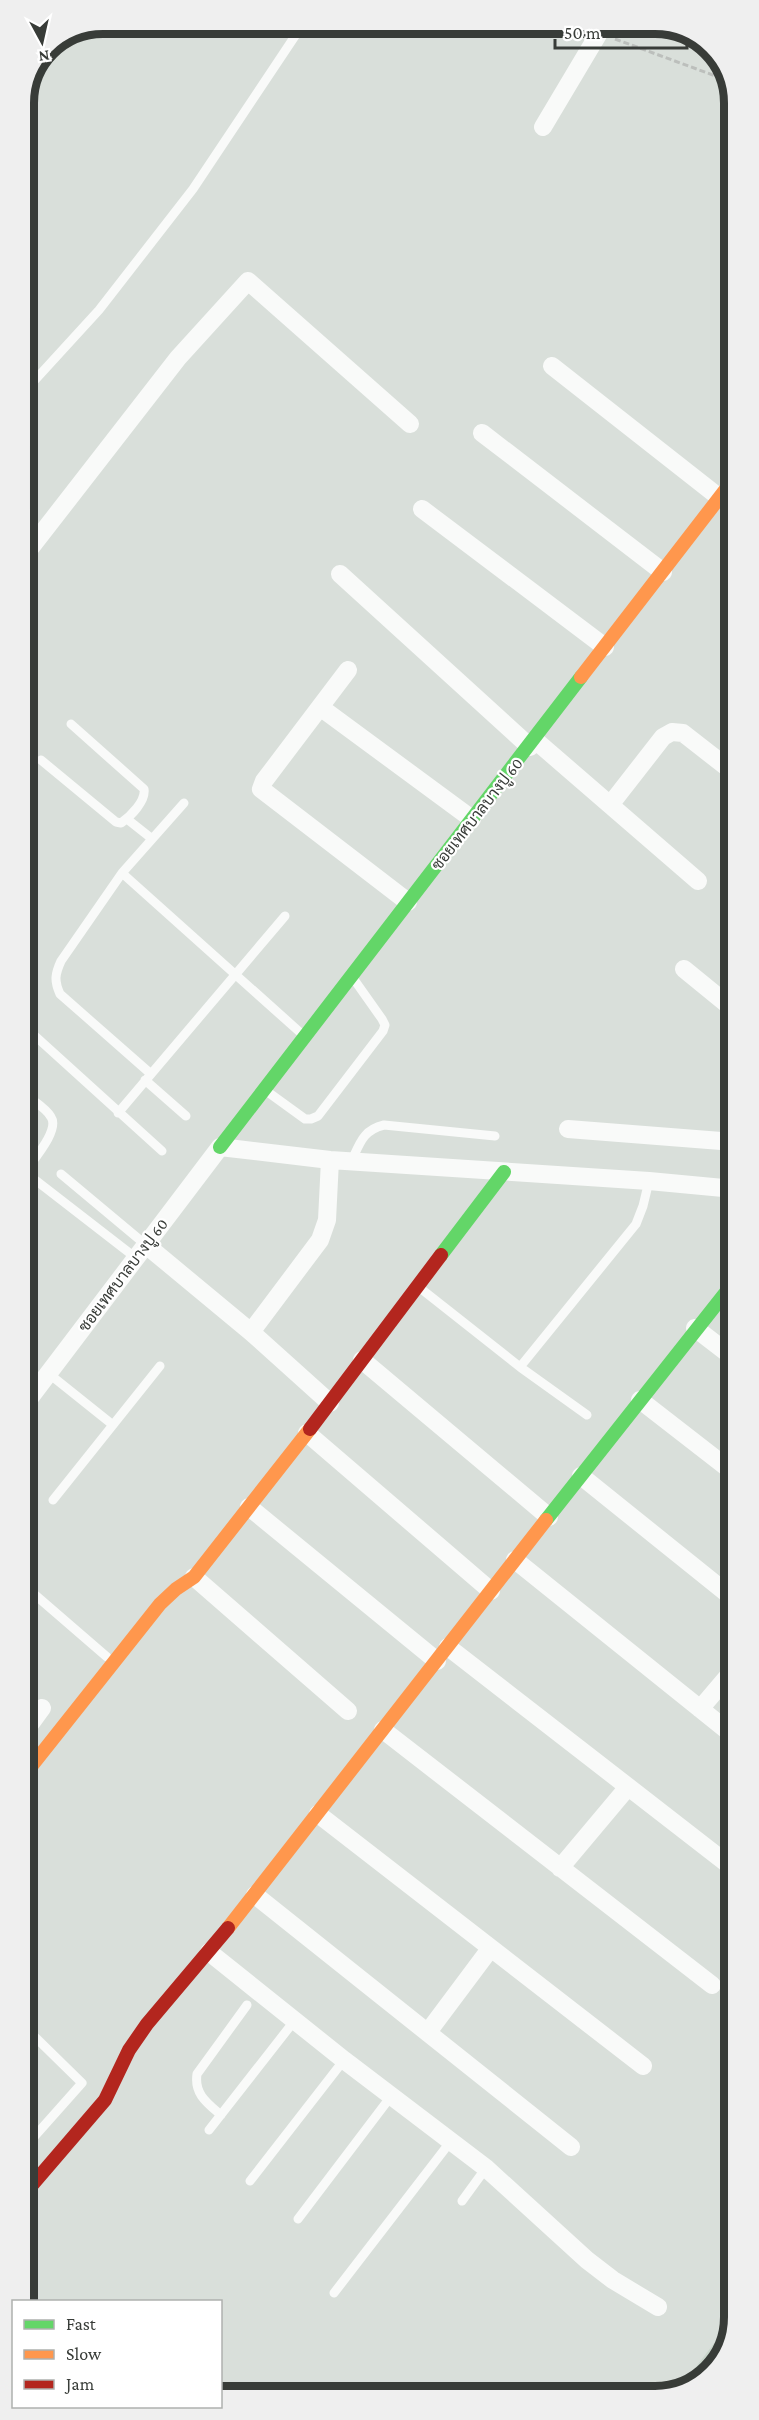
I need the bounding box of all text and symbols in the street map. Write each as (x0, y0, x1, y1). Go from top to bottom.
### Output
north arrow (12, 12, 72, 72)
scale bar (555, 12, 687, 50)
text: 50 m (564, 23, 601, 43)
text: N (37, 47, 51, 66)
street label: ซอยเทศบาลบางปู 60 (428, 755, 528, 875)
street label: ซอยเทศบาลบางปู 60 (75, 1215, 173, 1337)
legend (12, 2300, 222, 2408)
text: Fast (66, 2314, 97, 2334)
text: Slow (66, 2344, 102, 2364)
text: Jam (64, 2374, 95, 2394)

